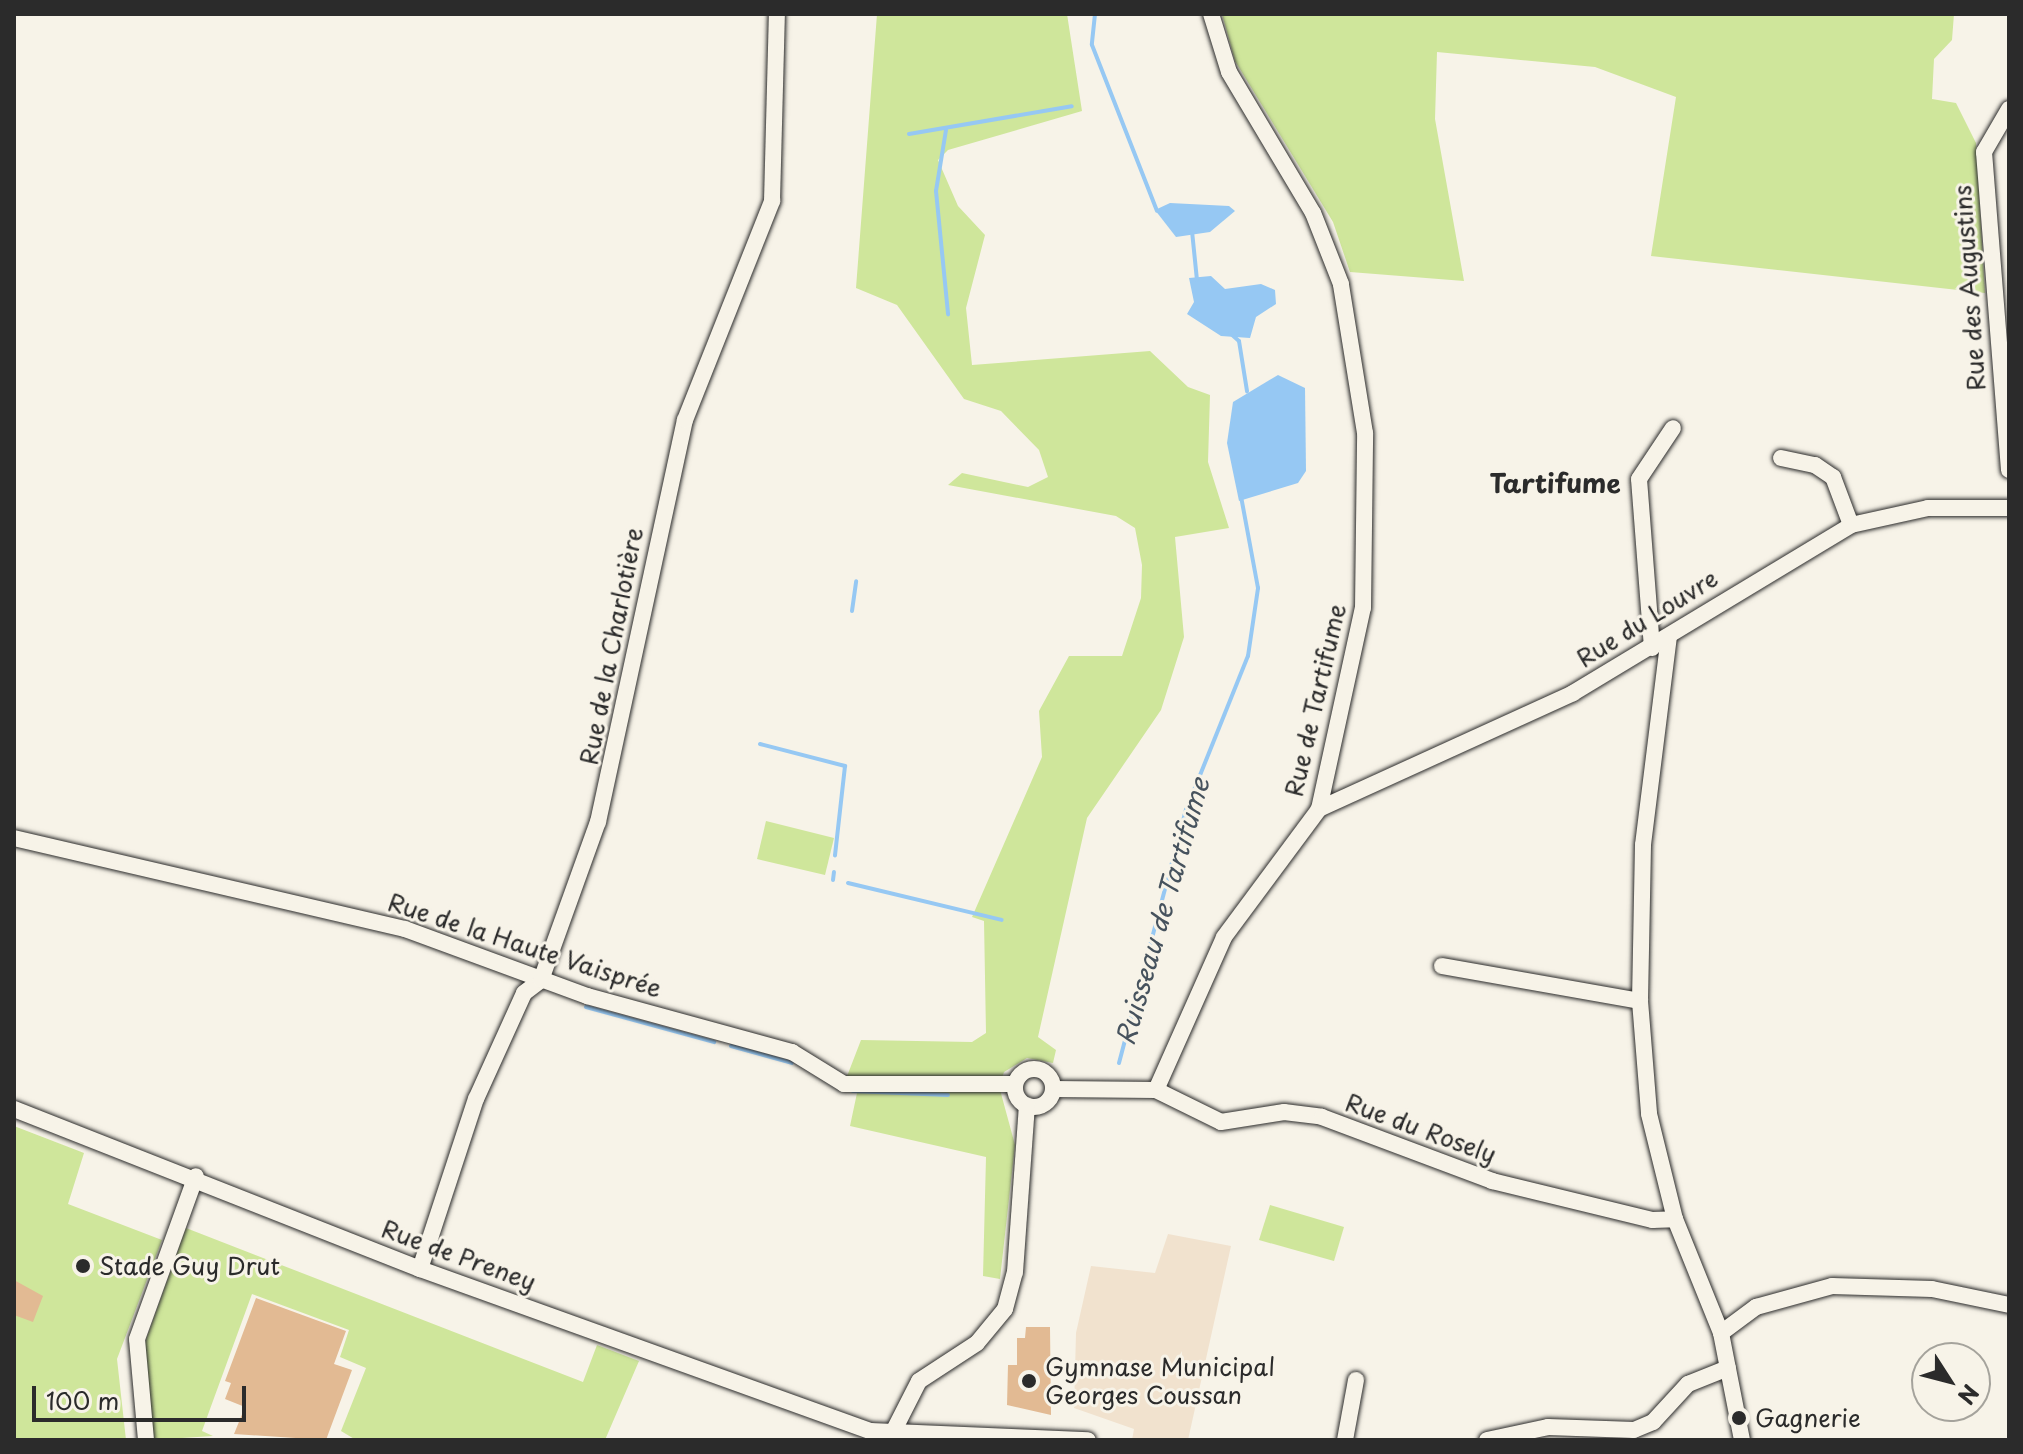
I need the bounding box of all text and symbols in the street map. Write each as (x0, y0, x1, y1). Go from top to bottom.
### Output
street label: Rue des Augustins (1947, 182, 1991, 394)
district label: Tartifume (1489, 467, 1621, 499)
street label: Rue de la Charlotière (574, 523, 648, 769)
street label: Rue du Louvre (1570, 562, 1724, 674)
street label: Rue de Tartifume (1278, 599, 1352, 801)
water label: Ruisseau de Tartifume (1108, 772, 1216, 1050)
street label: Rue de la Haute Vaisprée (382, 886, 668, 1004)
street label: Rue du Rosely (1340, 1087, 1502, 1169)
street label: Rue de Preney (376, 1213, 542, 1297)
place label: Stade Guy Drut (99, 1252, 280, 1280)
marker: Stade Guy Drut (74, 1257, 92, 1275)
north arrow (1911, 1342, 1991, 1422)
place label: Gymnase Municipal Georges Coussan (1045, 1353, 1276, 1409)
scale bar (36, 1370, 250, 1420)
marker: Gymnase Municipal Georges Coussan (1020, 1372, 1038, 1390)
text: N (1951, 1378, 1988, 1412)
text: 100 m (46, 1382, 119, 1418)
place label: Gagnerie (1755, 1404, 1861, 1432)
marker: Gagnerie (1730, 1409, 1748, 1427)

